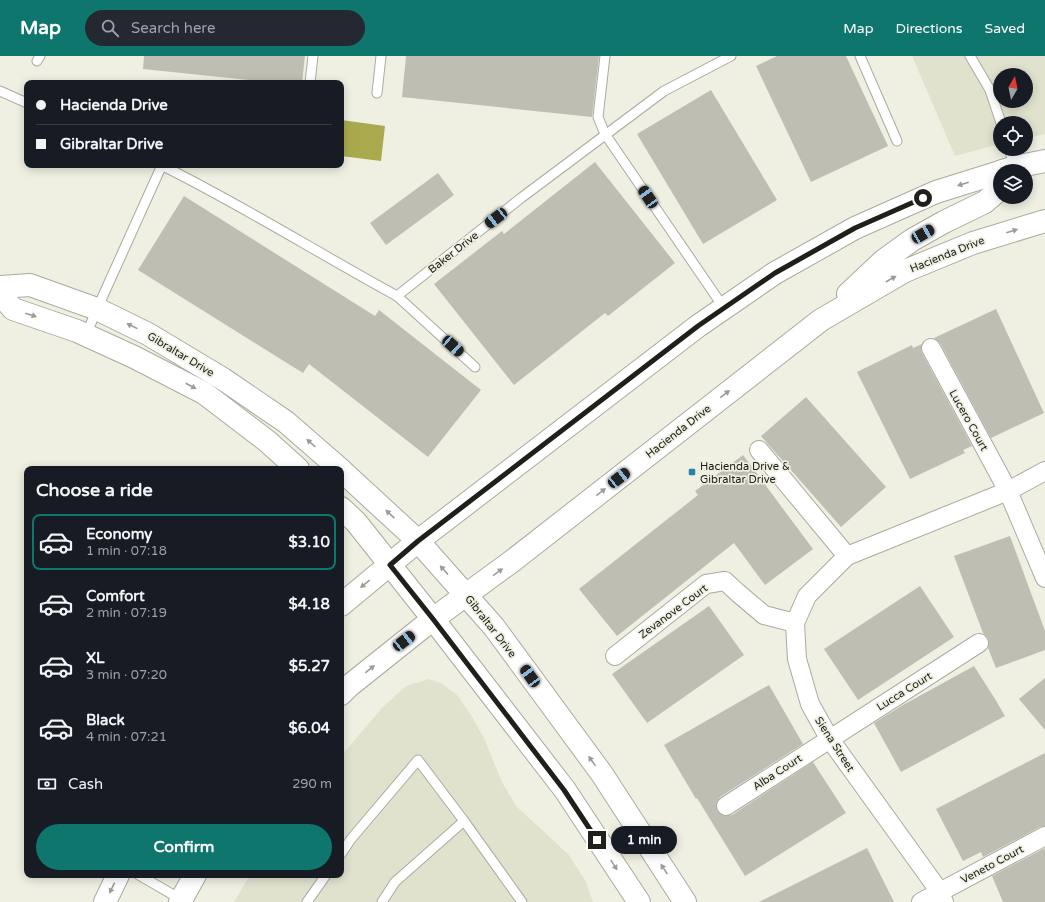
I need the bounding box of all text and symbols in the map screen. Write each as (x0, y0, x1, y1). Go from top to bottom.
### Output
search box (85, 10, 365, 46)
text: Map (20, 17, 61, 39)
icon: search (99, 17, 121, 39)
text: Search here (131, 19, 215, 37)
text: Map (843, 20, 874, 37)
text: Directions (896, 20, 963, 37)
text: Saved (985, 20, 1025, 37)
north arrow (993, 68, 1033, 108)
map controls (993, 68, 1033, 204)
text: Hacienda Drive (60, 96, 168, 114)
button: locate (993, 116, 1033, 156)
text: Gibraltar Drive (60, 135, 163, 153)
button: layers (993, 164, 1033, 204)
one-way arrow (957, 181, 969, 187)
car (636, 184, 660, 210)
route start (914, 189, 932, 207)
car (483, 206, 509, 230)
car (910, 223, 936, 245)
one-way arrow (1006, 228, 1018, 234)
street label: Baker Drive (426, 229, 481, 276)
street label: Hacienda Drive (908, 234, 986, 275)
one-way arrow (885, 276, 897, 283)
one-way arrow (25, 312, 37, 318)
one-way arrow (126, 323, 138, 329)
street label: Gibraltar Drive (145, 329, 217, 379)
car (440, 334, 466, 358)
one-way arrow (185, 383, 196, 390)
street label: Lucero Court (946, 387, 991, 453)
one-way arrow (720, 390, 731, 399)
street label: Hacienda Drive (643, 402, 713, 461)
one-way arrow (306, 439, 315, 448)
place label: Hacienda Drive & Gibraltar Drive (700, 460, 790, 486)
car (606, 466, 632, 490)
marker: Hacienda Drive & Gibraltar Drive (687, 467, 697, 477)
text: Choose a ride (36, 479, 153, 501)
one-way arrow (595, 488, 606, 496)
one-way arrow (385, 509, 395, 519)
icon: car (38, 524, 74, 560)
text: Economy (86, 525, 152, 543)
text: $3.10 (289, 533, 330, 551)
text: 1 min · 07:18 (86, 543, 167, 559)
one-way arrow (440, 565, 449, 574)
one-way arrow (493, 568, 503, 576)
one-way arrow (360, 580, 370, 589)
street label: Zevanove Court (636, 581, 710, 641)
icon: car (38, 586, 74, 622)
text: Comfort (86, 587, 145, 605)
street label: Gibraltar Drive (462, 592, 519, 660)
text: $4.18 (289, 595, 330, 613)
text: 2 min · 07:19 (86, 605, 167, 621)
car (391, 629, 417, 653)
icon: car (38, 648, 74, 684)
text: XL (86, 649, 105, 667)
text: $5.27 (289, 657, 330, 675)
car (518, 663, 542, 689)
one-way arrow (365, 664, 376, 673)
text: 3 min · 07:20 (86, 667, 167, 683)
street label: Lucca Court (874, 669, 934, 714)
icon: car (38, 710, 74, 746)
text: Black (86, 711, 125, 729)
street label: Siena Street (812, 714, 857, 774)
text: $6.04 (289, 719, 330, 737)
text: 4 min · 07:21 (86, 729, 167, 745)
street label: Alba Court (750, 752, 804, 793)
one-way arrow (588, 755, 597, 766)
icon: cash (36, 773, 58, 795)
text: Cash (68, 775, 103, 793)
text: 290 m (292, 776, 332, 792)
button: Confirm (36, 824, 332, 870)
callout: 1 min (611, 826, 677, 854)
route end (588, 831, 606, 849)
text: 1 min (627, 832, 661, 848)
street label: Veneto Court (959, 842, 1026, 886)
one-way arrow (610, 859, 618, 870)
one-way arrow (660, 863, 667, 875)
one-way arrow (108, 883, 115, 894)

